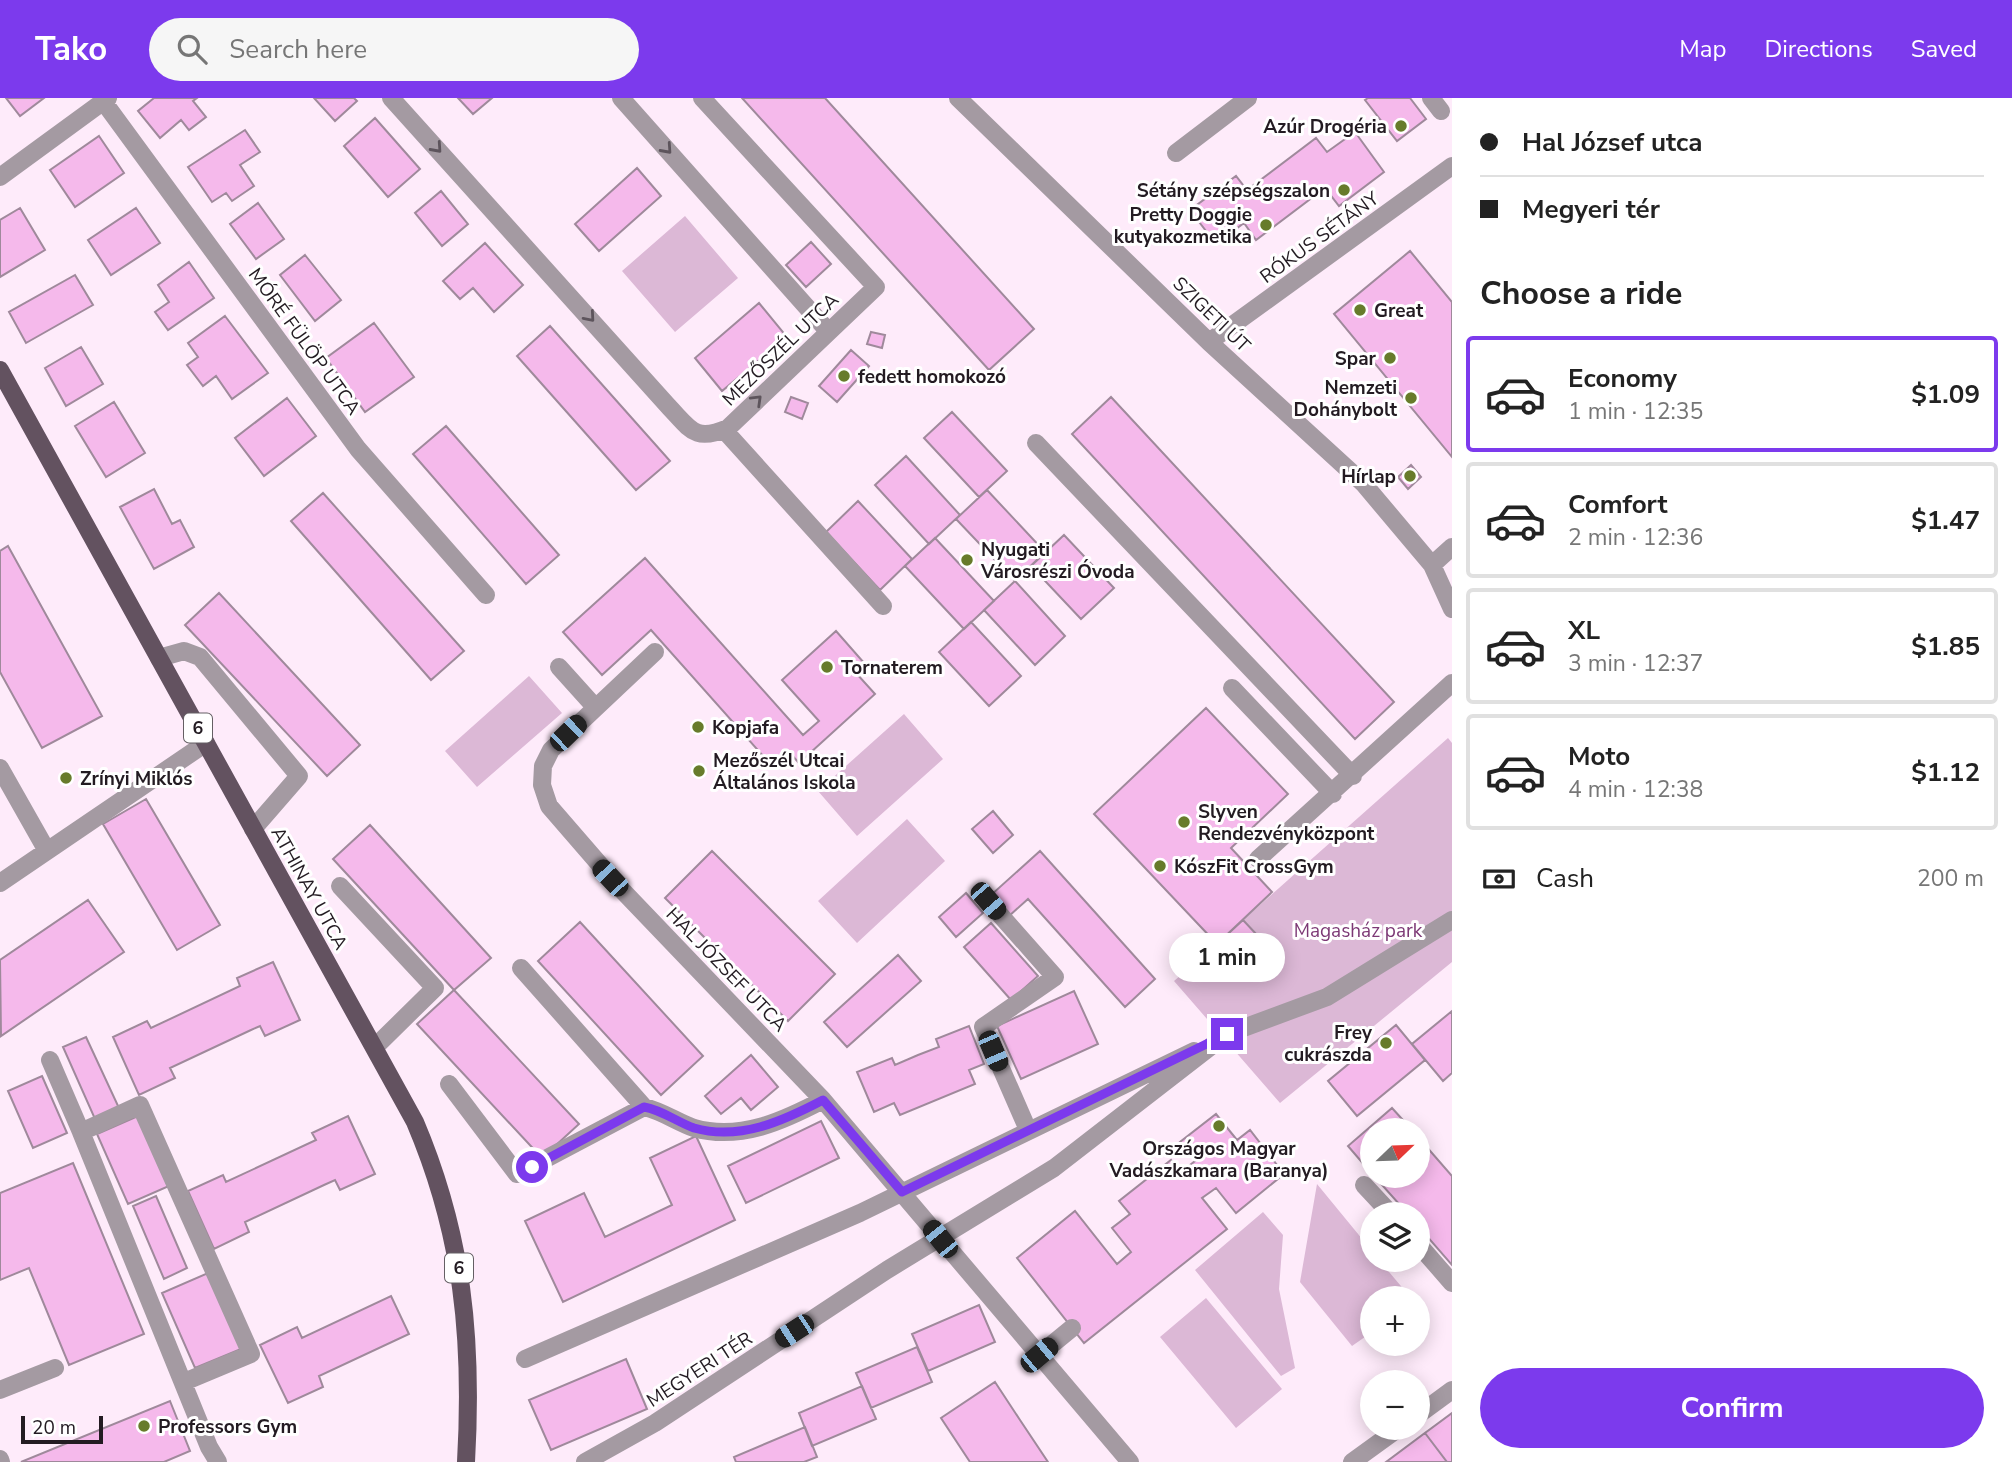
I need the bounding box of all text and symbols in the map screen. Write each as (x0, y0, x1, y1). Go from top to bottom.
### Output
search box (149, 18, 639, 81)
text: Tako (35, 27, 107, 72)
icon: search (173, 30, 211, 68)
text: Search here (229, 32, 367, 67)
text: Map (1679, 33, 1726, 65)
text: Directions (1764, 33, 1873, 65)
text: Saved (1911, 33, 1977, 65)
place label: Azúr Drogéria (1263, 114, 1387, 140)
marker: Azúr Drogéria (1393, 118, 1409, 134)
text: Hal József utca (1522, 125, 1702, 160)
one-way arrow (429, 140, 441, 153)
one-way arrow (659, 141, 671, 154)
place label: Sétány szépségszalon (1137, 178, 1330, 204)
marker: Sétány szépségszalon (1336, 182, 1352, 198)
street label: RÓKUS SÉTÁNY (1255, 185, 1385, 290)
text: Megyeri tér (1522, 192, 1660, 227)
place label: Pretty Doggie kutyakozmetika (1114, 202, 1252, 250)
marker: Pretty Doggie kutyakozmetika (1258, 217, 1274, 233)
street label: MÓRÉ FÜLÖP UTCA (242, 263, 366, 420)
street label: SZIGETI ÚT (1167, 271, 1256, 359)
text: Choose a ride (1480, 272, 1682, 315)
street label: MEZŐSZÉL UTCA (717, 287, 845, 412)
place label: Great (1374, 298, 1424, 324)
marker: Great (1352, 302, 1368, 318)
one-way arrow (581, 309, 594, 322)
place label: Spar (1335, 346, 1377, 372)
marker: Spar (1382, 350, 1398, 366)
text: Economy (1568, 361, 1677, 396)
icon: car (1484, 363, 1547, 426)
place label: fedett homokozó (858, 364, 1006, 390)
marker: fedett homokozó (836, 368, 852, 384)
place label: Nemzeti Dohánybolt (1294, 375, 1398, 423)
text: $1.09 (1911, 377, 1980, 412)
marker: Nemzeti Dohánybolt (1403, 390, 1419, 406)
one-way arrow (748, 395, 761, 408)
text: 1 min · 12:35 (1568, 396, 1703, 427)
place label: Hírlap (1341, 464, 1396, 490)
marker: Hírlap (1402, 468, 1418, 484)
text: Comfort (1568, 487, 1668, 522)
icon: car (1484, 489, 1547, 552)
text: $1.47 (1911, 503, 1980, 538)
text: 2 min · 12:36 (1568, 522, 1703, 553)
place label: Nyugati Városrészi Óvoda (980, 537, 1135, 585)
marker: Nyugati Városrészi Óvoda (959, 552, 975, 568)
text: XL (1568, 613, 1600, 648)
icon: car (1484, 615, 1547, 678)
text: $1.85 (1911, 629, 1980, 664)
text: 3 min · 12:37 (1568, 648, 1703, 679)
place label: Tornaterem (841, 655, 943, 681)
marker: Tornaterem (819, 659, 835, 675)
car (546, 711, 591, 755)
road number: 6 (184, 714, 212, 742)
place label: Kopjafa (712, 715, 779, 741)
marker: Kopjafa (690, 719, 706, 735)
text: Moto (1568, 739, 1630, 774)
icon: car (1484, 741, 1547, 804)
place label: Mezőszél Utcai Általános Iskola (713, 748, 856, 796)
text: $1.12 (1911, 755, 1980, 790)
marker: Mezőszél Utcai Általános Iskola (691, 763, 707, 779)
place label: Zrínyi Miklós (80, 766, 192, 792)
marker: Zrínyi Miklós (58, 770, 74, 786)
text: 4 min · 12:38 (1568, 774, 1703, 805)
place label: Slyven Rendezvényközpont (1198, 799, 1375, 847)
marker: Slyven Rendezvényközpont (1176, 814, 1192, 830)
street label: ATHINAY UTCA (265, 822, 354, 955)
place label: KószFit CrossGym (1174, 854, 1334, 880)
car (588, 855, 633, 901)
marker: KószFit CrossGym (1152, 858, 1168, 874)
icon: cash (1480, 860, 1518, 898)
text: Cash (1536, 861, 1594, 896)
text: 200 m (1917, 863, 1984, 894)
car (967, 878, 1010, 924)
street label: HAL JÓZSEF UTCA (660, 902, 793, 1038)
park label: Magasház park (1294, 918, 1423, 944)
callout: 1 min (1169, 932, 1285, 982)
text: 1 min (1197, 942, 1257, 973)
route end (1211, 1018, 1243, 1050)
place label: Frey cukrászda (1284, 1020, 1373, 1068)
car (976, 1028, 1011, 1074)
marker: Frey cukrászda (1378, 1035, 1394, 1051)
marker: Országos Magyar Vadászkamara (Baranya) (1211, 1118, 1227, 1134)
north arrow (1360, 1118, 1430, 1188)
map controls (1360, 1118, 1430, 1440)
place label: Országos Magyar Vadászkamara (Baranya) (1108, 1136, 1329, 1184)
route start (516, 1151, 548, 1183)
button: layers (1360, 1202, 1430, 1272)
car (919, 1216, 962, 1262)
road number: 6 (445, 1254, 473, 1282)
button: + (1360, 1286, 1430, 1356)
car (771, 1311, 818, 1351)
street label: MEGYERI TÉR (642, 1326, 758, 1414)
car (1017, 1333, 1062, 1377)
button: Confirm (1480, 1368, 1984, 1448)
button: − (1360, 1370, 1430, 1440)
scale bar (21, 1413, 103, 1445)
place label: Professors Gym (158, 1414, 297, 1440)
text: 20 m (32, 1415, 76, 1441)
marker: Professors Gym (136, 1418, 152, 1434)

